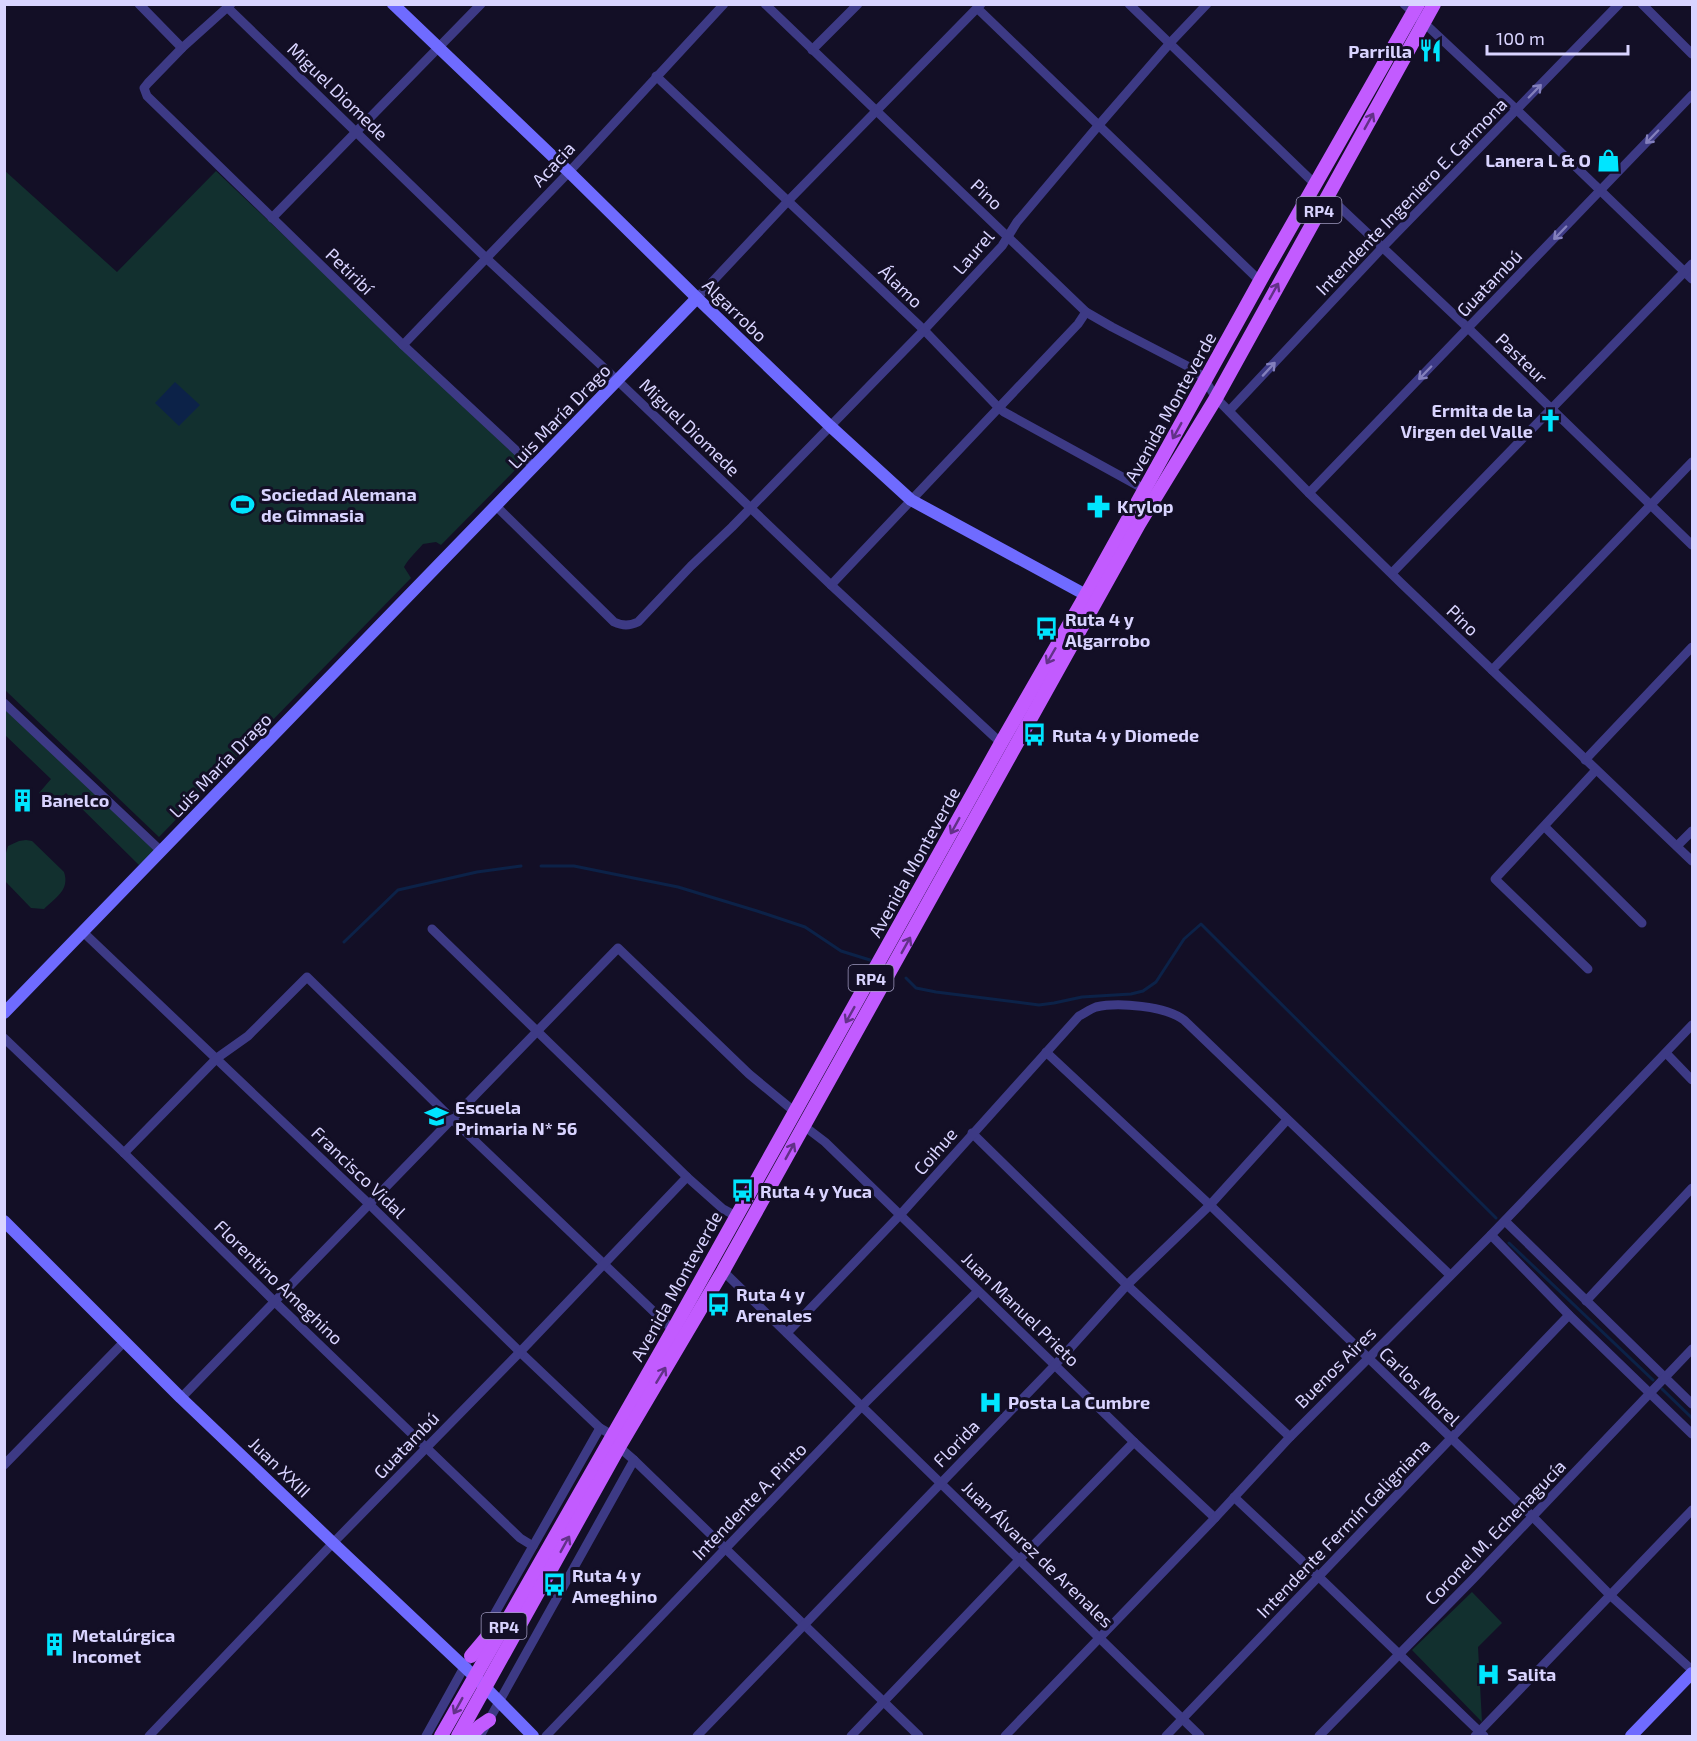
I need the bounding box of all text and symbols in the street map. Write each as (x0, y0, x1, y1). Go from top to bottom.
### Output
scale bar (1487, 18, 1628, 56)
text: 100 m (1496, 27, 1545, 49)
street label: Miguel Diomede (283, 38, 393, 144)
restaurant icon: Parrilla (1417, 38, 1443, 64)
place label: Parrilla (1348, 40, 1412, 62)
one-way arrow (1527, 84, 1542, 99)
street label: Intendente Ingeniero E. Carmona (1311, 93, 1511, 299)
one-way arrow (1363, 113, 1375, 130)
one-way arrow (1645, 129, 1659, 144)
street label: Acacia (527, 137, 579, 191)
shop icon: Lanera L & O (1596, 147, 1622, 173)
place label: Lanera L & O (1485, 149, 1591, 171)
street label: Pino (966, 174, 1008, 214)
road number: RP4 (1296, 197, 1342, 223)
street label: Laurel (948, 225, 999, 279)
one-way arrow (1553, 225, 1567, 240)
street label: Petiribí (322, 243, 379, 299)
street label: Guatambú (1452, 245, 1526, 321)
street label: Álamo (875, 260, 927, 312)
street label: Algarrobo (698, 274, 772, 346)
one-way arrow (1269, 283, 1281, 300)
street label: Avenida Monteverde (1120, 328, 1220, 486)
street label: Pasteur (1491, 328, 1553, 388)
street label: Luis María Drago (503, 359, 615, 473)
one-way arrow (1262, 361, 1276, 376)
one-way arrow (1418, 366, 1432, 381)
street label: Miguel Diomede (635, 374, 745, 480)
place label: Ermita de la Virgen del Valle (1401, 399, 1533, 442)
church icon: Ermita de la Virgen del Valle (1538, 407, 1564, 433)
one-way arrow (1171, 422, 1183, 439)
place label: Sociedad Alemana de Gimnasia (261, 483, 417, 526)
sports icon: Sociedad Alemana de Gimnasia (230, 491, 256, 517)
pharmacy icon: Krylop (1086, 493, 1112, 519)
place label: Krylop (1117, 495, 1174, 517)
street label: Pino (1442, 600, 1484, 640)
place label: Ruta 4 y Algarrobo (1065, 608, 1150, 651)
bus stop icon: Ruta 4 y Algarrobo (1034, 616, 1060, 642)
one-way arrow (1044, 647, 1056, 664)
street label: Luis María Drago (164, 708, 276, 822)
bus stop icon: Ruta 4 y Diomede (1021, 722, 1047, 748)
place label: Ruta 4 y Diomede (1052, 724, 1199, 746)
street label: Avenida Monteverde (864, 783, 964, 941)
building icon: Banelco (10, 787, 36, 813)
place label: Banelco (41, 789, 109, 811)
one-way arrow (949, 817, 961, 834)
one-way arrow (900, 937, 912, 954)
road number: RP4 (848, 965, 894, 991)
one-way arrow (844, 1005, 855, 1023)
place label: Escuela Primaria N* 56 (455, 1096, 577, 1139)
school or university icon: Escuela Primaria N* 56 (424, 1104, 450, 1130)
street label: Francisco Vidal (307, 1121, 411, 1223)
street label: Coihue (909, 1123, 961, 1179)
one-way arrow (785, 1143, 796, 1161)
bus stop icon: Ruta 4 y Yuca (729, 1178, 755, 1204)
place label: Ruta 4 y Yuca (760, 1180, 872, 1202)
street label: Avenida Monteverde (626, 1207, 726, 1365)
street label: Florentino Ameghino (210, 1215, 348, 1349)
street label: Juan Manuel Prieto (958, 1247, 1084, 1371)
place label: Ruta 4 y Arenales (736, 1283, 812, 1326)
bus stop icon: Ruta 4 y Arenales (705, 1291, 731, 1317)
street label: Buenos Aires (1290, 1322, 1380, 1412)
street label: Carlos Morel (1375, 1342, 1466, 1431)
one-way arrow (656, 1367, 668, 1384)
hospital icon: Posta La Cumbre (977, 1389, 1003, 1415)
place label: Posta La Cumbre (1008, 1391, 1150, 1413)
street label: Guatambú (369, 1407, 443, 1483)
street label: Florida (928, 1415, 984, 1471)
street label: Juan XXIII (245, 1432, 315, 1502)
street label: Intendente Fermín Galigniana (1252, 1434, 1434, 1622)
street label: Intendente A. Pinto (687, 1438, 811, 1564)
street label: Coronel M. Echenagucía (1420, 1455, 1570, 1609)
street label: Juan Álvarez de Arenales (958, 1476, 1118, 1632)
one-way arrow (559, 1536, 571, 1553)
place label: Ruta 4 y Ameghino (572, 1564, 657, 1607)
bus stop icon: Ruta 4 y Ameghino (541, 1572, 567, 1598)
road number: RP4 (482, 1613, 526, 1639)
place label: Metalúrgica Incomet (72, 1624, 175, 1667)
building icon: Metalúrgica Incomet (41, 1632, 67, 1658)
hospital icon: Salita (1476, 1661, 1502, 1687)
place label: Salita (1507, 1663, 1556, 1685)
one-way arrow (452, 1697, 463, 1715)

